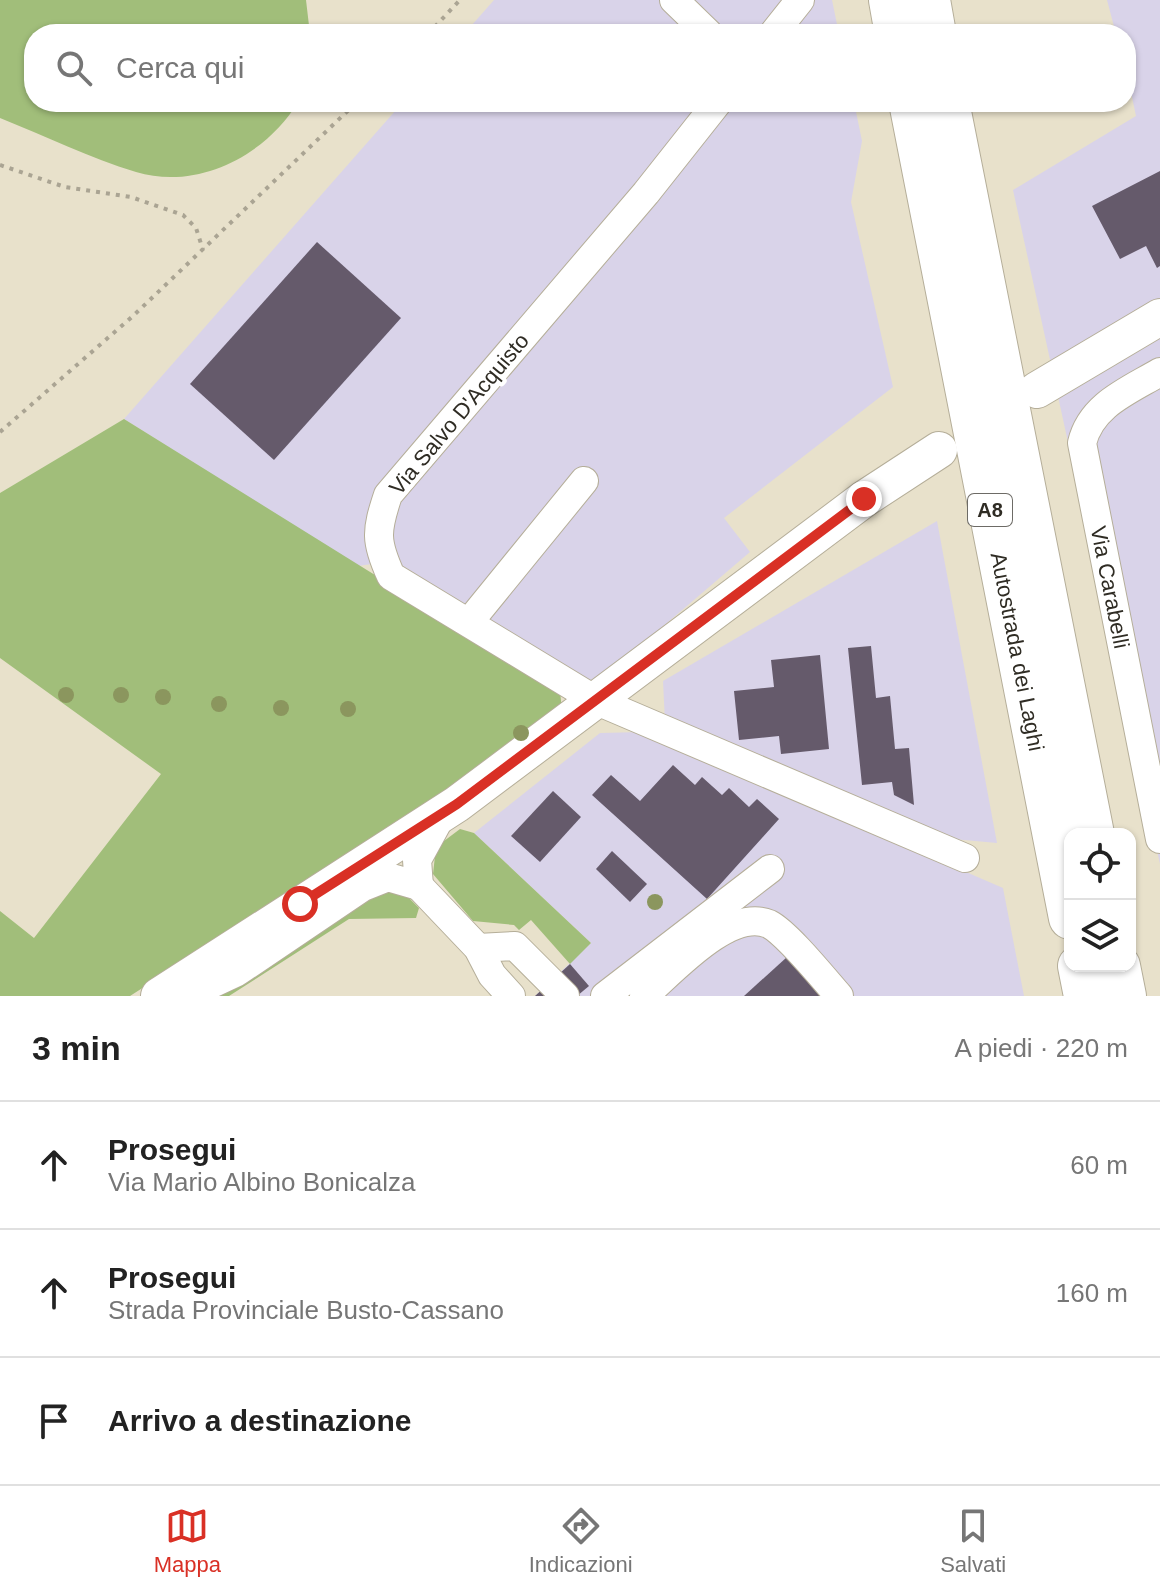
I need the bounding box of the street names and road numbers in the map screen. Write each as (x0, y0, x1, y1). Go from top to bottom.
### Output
street label: Via Salvo D'Acquisto (384, 328, 534, 500)
road number: A8 (968, 494, 1012, 526)
street label: Via Carabelli (1086, 524, 1135, 651)
street label: Autostrada dei Laghi (986, 550, 1049, 753)

